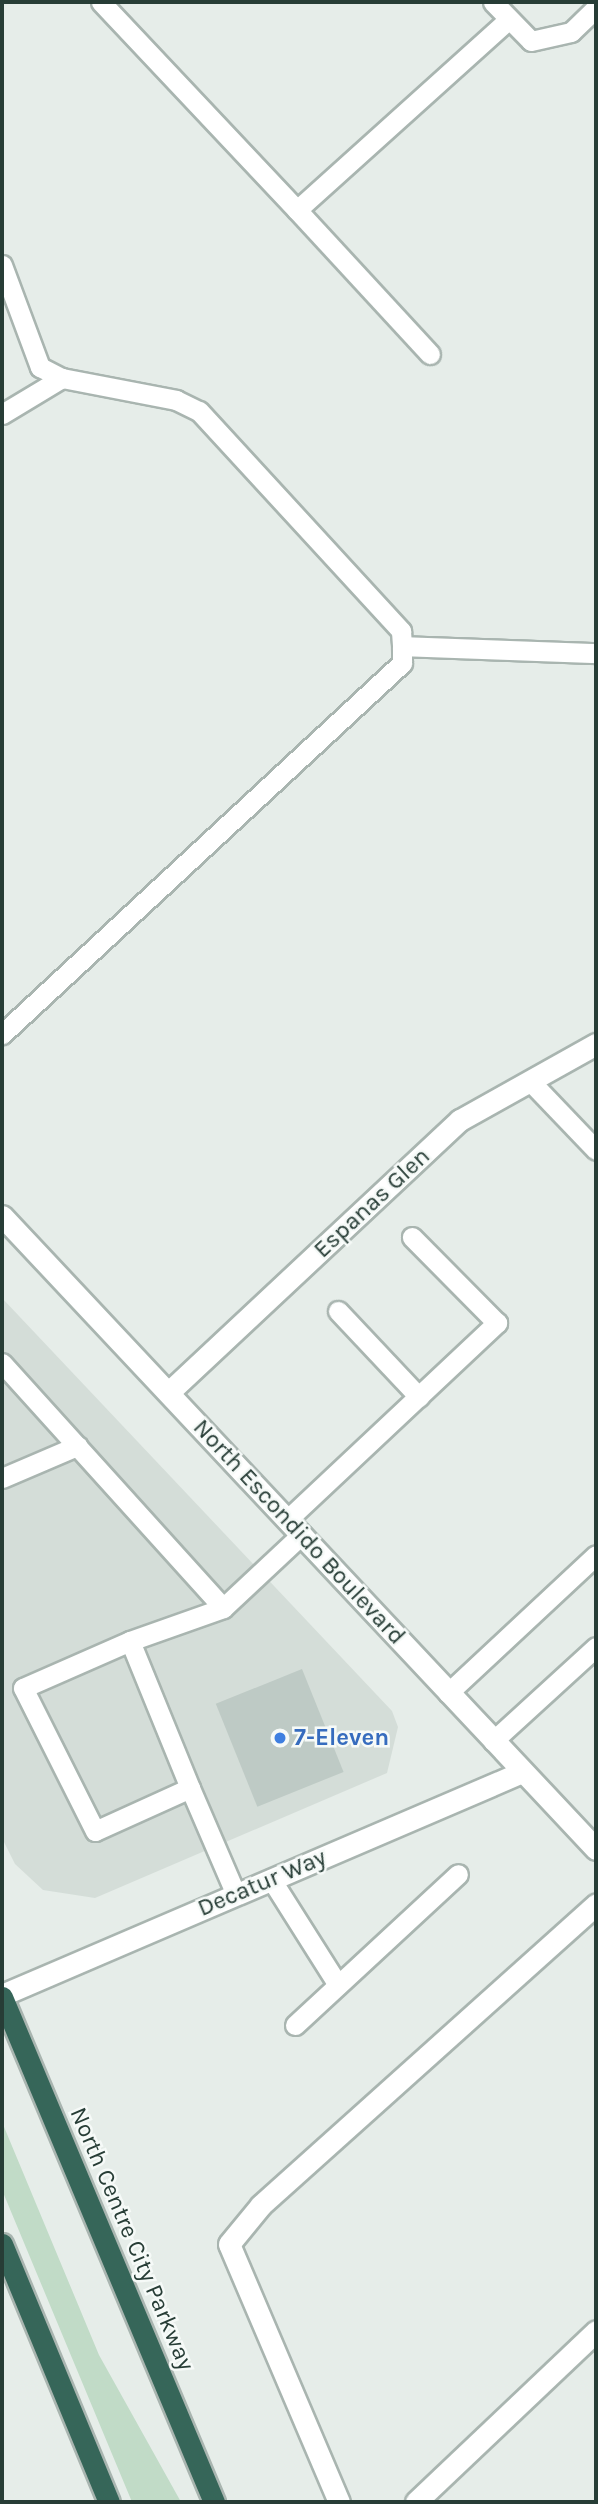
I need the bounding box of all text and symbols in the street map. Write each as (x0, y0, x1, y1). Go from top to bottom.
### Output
street label: Espanas Glen (308, 1142, 436, 1264)
street label: North Escondido Boulevard (187, 1413, 411, 1651)
place label: 7-Eleven (294, 1724, 389, 1752)
marker: 7-Eleven (272, 1730, 288, 1746)
street label: Decatur Way (193, 1843, 331, 1923)
street label: North Centre City Parkway (63, 2103, 201, 2375)

